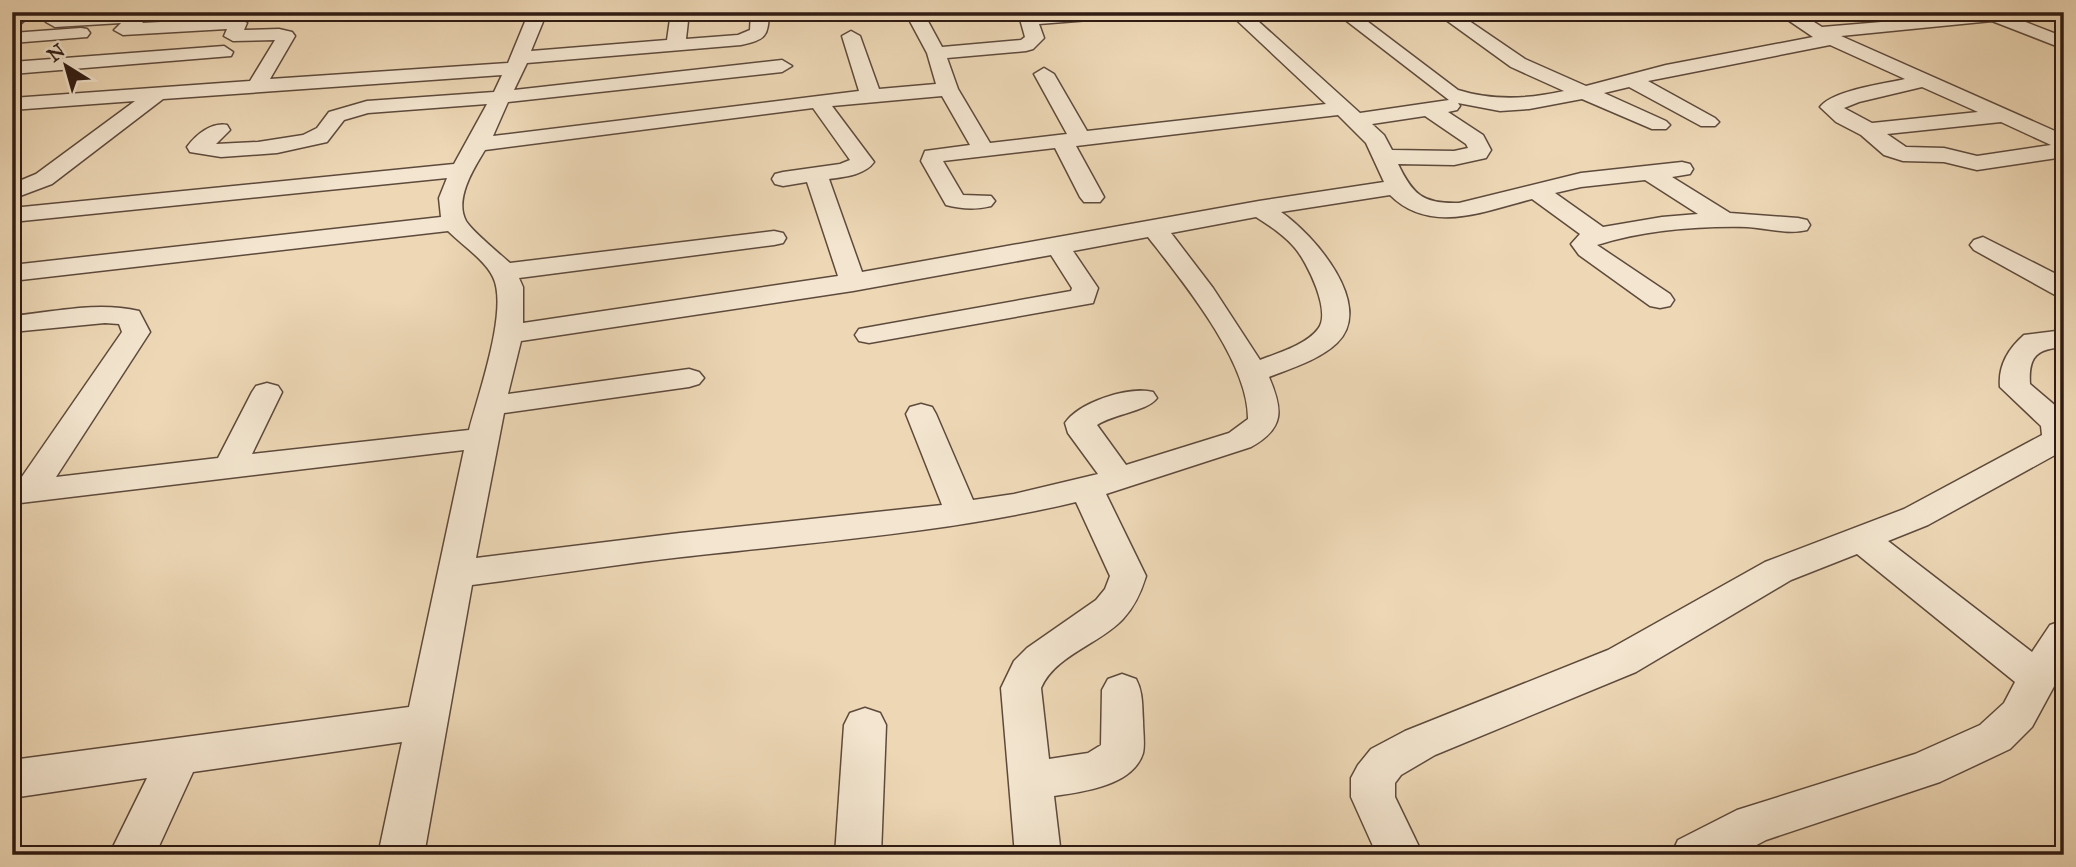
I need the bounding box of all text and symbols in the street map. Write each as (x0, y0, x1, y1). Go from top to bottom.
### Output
north arrow (32, 32, 102, 102)
text: N (43, 39, 69, 67)

